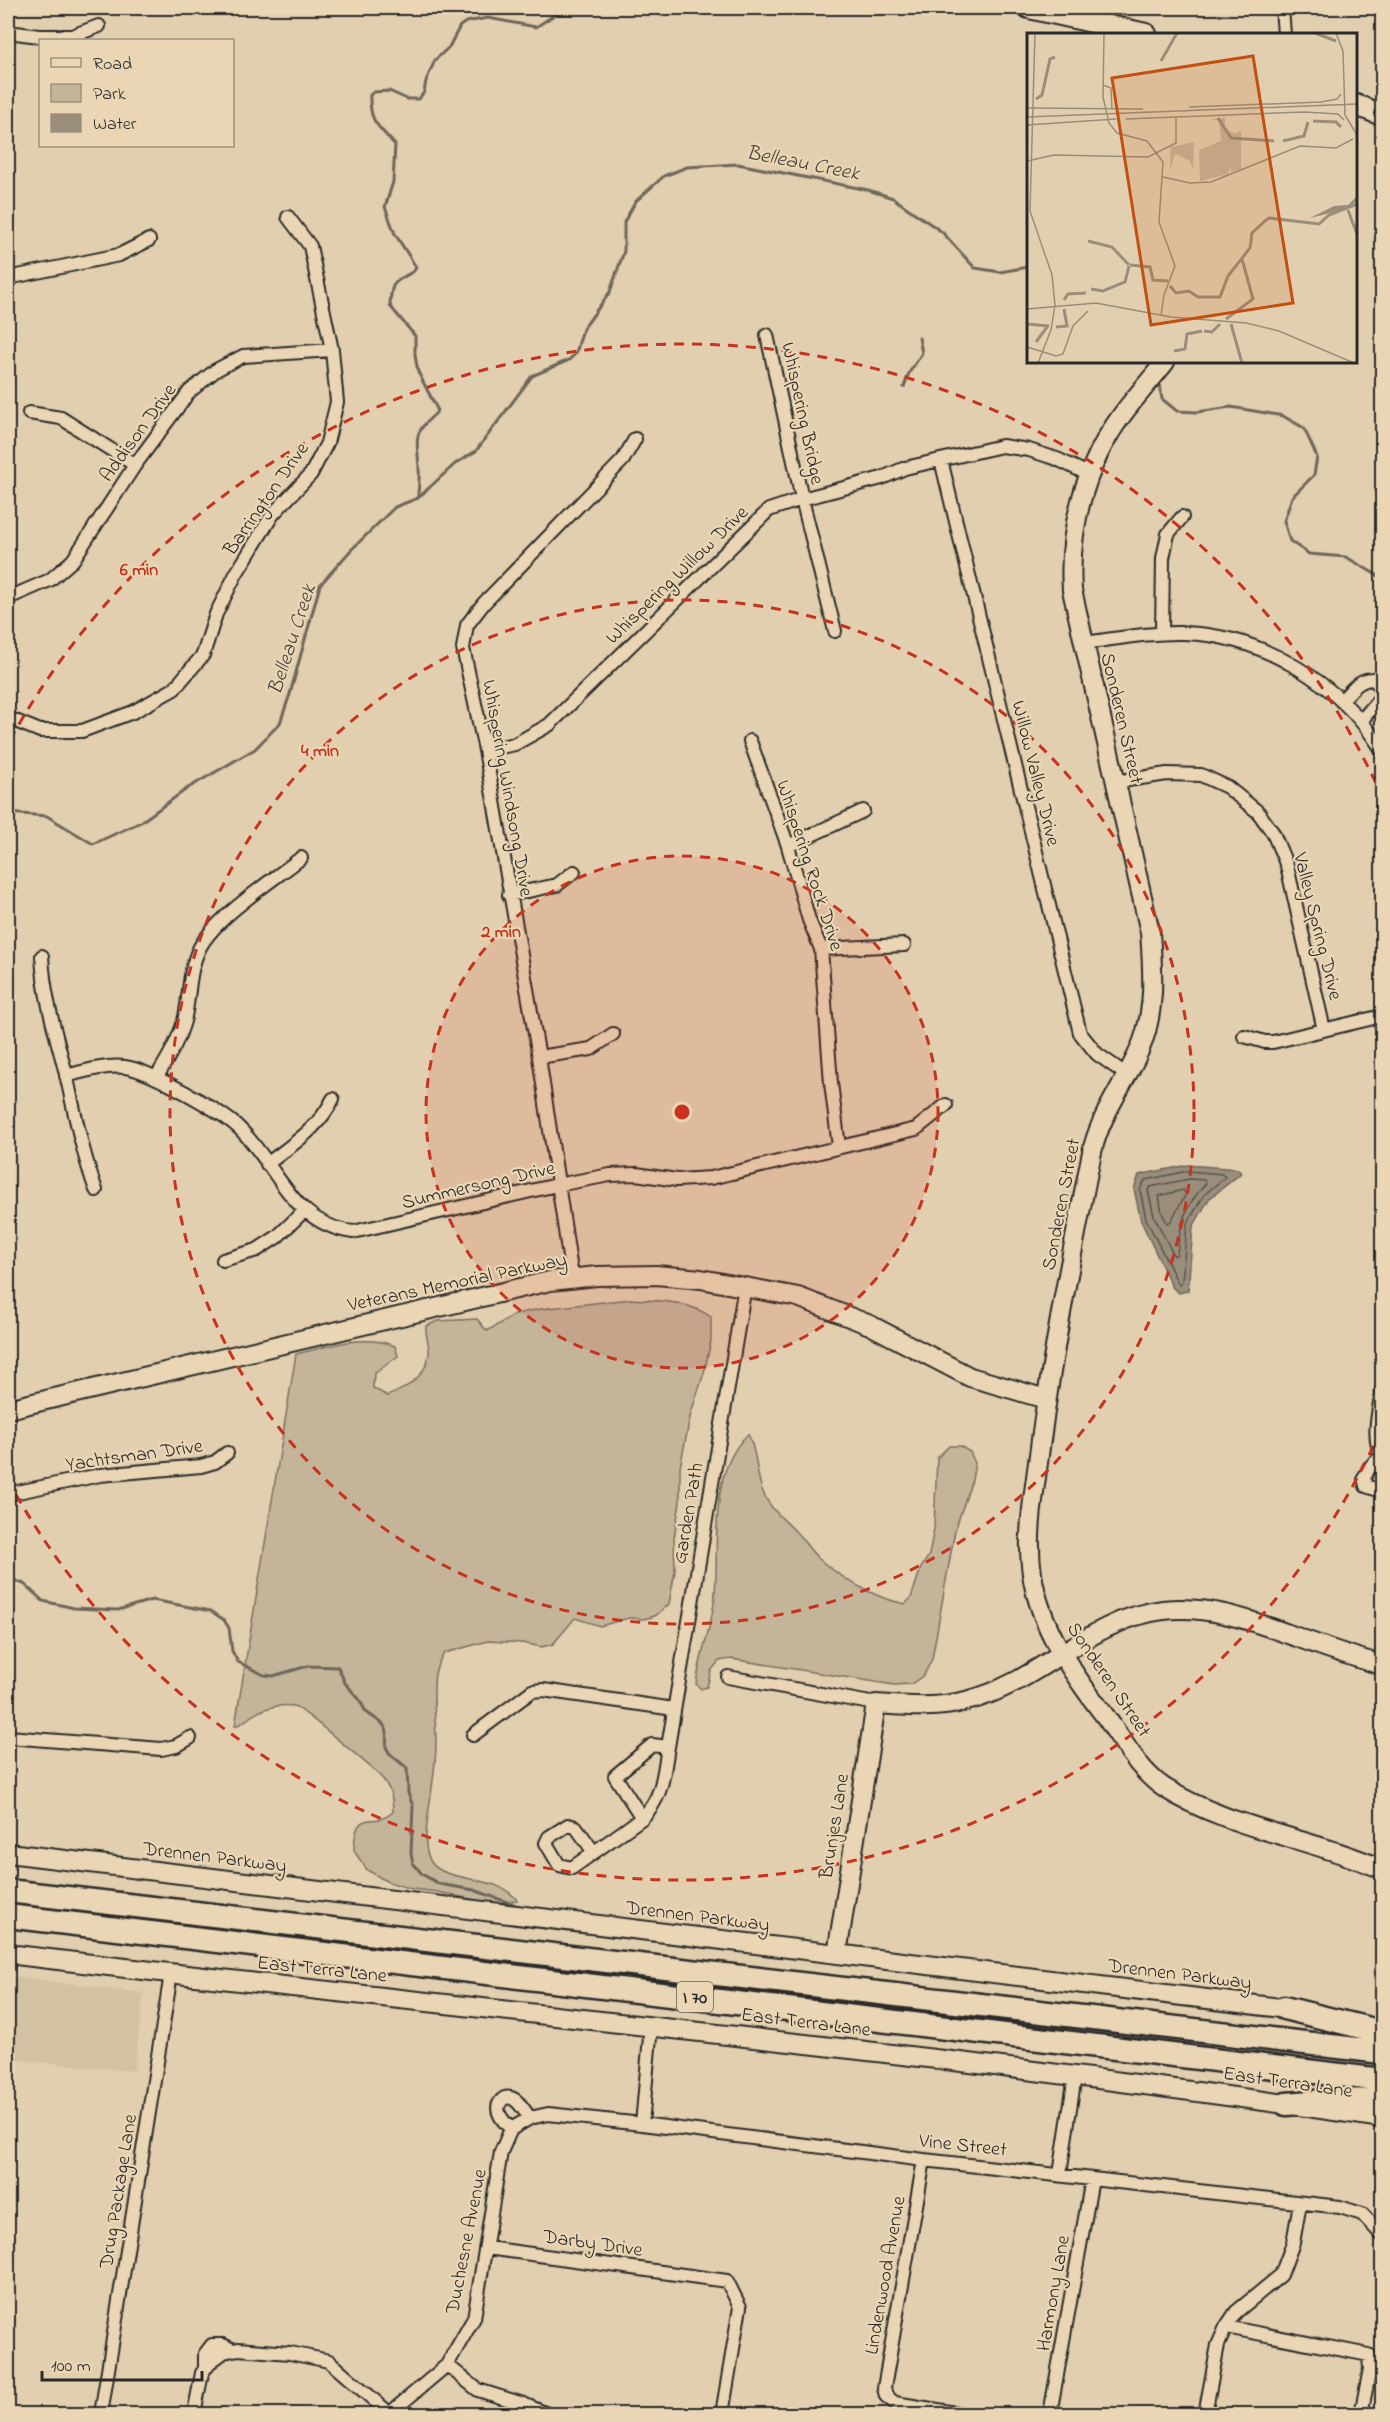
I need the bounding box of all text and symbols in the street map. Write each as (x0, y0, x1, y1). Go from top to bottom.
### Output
inset map (1027, 33, 1357, 363)
legend (39, 39, 234, 147)
text: Road (93, 52, 132, 78)
text: Park (93, 82, 126, 108)
text: Water (93, 112, 137, 138)
water label: Belleau Creek (744, 138, 863, 190)
street label: Whispering Bridge (771, 340, 831, 488)
street label: Addison Drive (93, 378, 185, 489)
street label: Barrington Drive (216, 437, 318, 564)
street label: Whispering Willow Drive (600, 500, 757, 653)
text: 6 min (120, 558, 158, 584)
water label: Belleau Creek (261, 580, 325, 699)
street label: Sonderen Street (1091, 650, 1150, 787)
street label: Whispering Windsong Drive (472, 678, 540, 899)
street label: Willow Valley Drive (1002, 698, 1067, 849)
text: 4 min (301, 739, 339, 765)
street label: Whispering Rock Drive (766, 777, 850, 955)
street label: Valley Spring Drive (1283, 849, 1349, 1004)
text: 2 min (480, 920, 521, 946)
centre of rings (672, 1102, 692, 1122)
street label: Sonderen Street (1035, 1136, 1089, 1273)
street label: Summersong Drive (399, 1155, 558, 1219)
street label: Veterans Memorial Parkway (344, 1246, 570, 1321)
street label: Yachtsman Drive (64, 1432, 205, 1480)
street label: Garden Path (666, 1461, 713, 1566)
street label: Sonderen Street (1059, 1617, 1157, 1744)
street label: Brunjes Lane (813, 1772, 858, 1882)
street label: Drennen Parkway (140, 1835, 288, 1882)
street label: Drennen Parkway (623, 1894, 771, 1941)
street label: East Terra Lane (255, 1949, 388, 1992)
street label: Drennen Parkway (1105, 1952, 1253, 1999)
road number: I 70 (677, 1982, 713, 2012)
street label: East Terra Lane (739, 2001, 872, 2046)
street label: East Terra Lane (1221, 2060, 1354, 2107)
street label: Drug Package Lane (93, 2112, 147, 2272)
street label: Vine Street (916, 2127, 1008, 2166)
street label: Duchesne Avenue (439, 2166, 496, 2317)
street label: Lindenwood Avenue (858, 2194, 915, 2357)
street label: Darby Drive (540, 2223, 644, 2266)
street label: Harmony Lane (1030, 2233, 1079, 2354)
scale bar (42, 2344, 202, 2382)
text: 100 m (51, 2354, 91, 2380)

